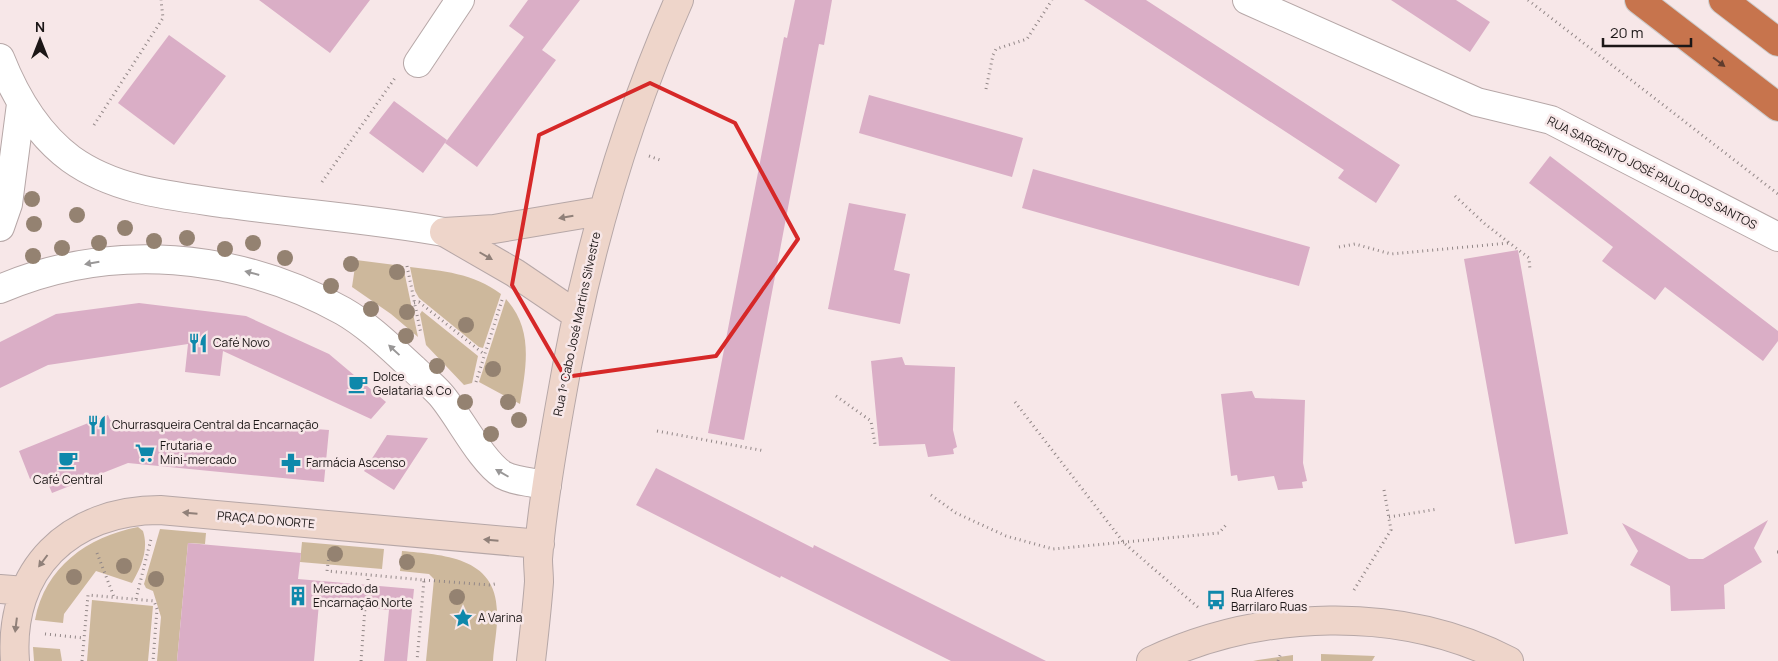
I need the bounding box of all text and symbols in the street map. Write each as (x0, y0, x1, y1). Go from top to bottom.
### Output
north arrow (15, 15, 65, 65)
scale bar (1603, 15, 1690, 47)
text: N (35, 17, 45, 36)
text: 20 m (1610, 22, 1643, 43)
one-way arrow (1712, 56, 1725, 67)
street label: RUA SARGENTO JOSÉ PAULO DOS SANTOS (1544, 112, 1760, 233)
one-way arrow (557, 214, 573, 222)
street label: Rua 1º Cabo José Martins Silvestre (549, 230, 604, 418)
one-way arrow (480, 251, 493, 260)
one-way arrow (84, 259, 99, 267)
one-way arrow (245, 269, 260, 277)
restaurant icon: Café Novo (187, 332, 209, 354)
place label: Café Novo (213, 334, 270, 351)
one-way arrow (388, 344, 400, 356)
place label: Dolce Gelataria & Co (373, 368, 452, 399)
cafe icon: Dolce Gelataria & Co (347, 373, 369, 395)
restaurant icon: Churrasqueira Central da Encarnação (86, 414, 108, 436)
place label: Churrasqueira Central da Encarnação (112, 416, 319, 433)
place label: Frutaria e Mini-mercado (160, 437, 237, 468)
supermarket icon: Frutaria e Mini-mercado (134, 442, 156, 464)
cafe icon: Café Central (57, 449, 79, 471)
pharmacy icon: Farmácia Ascenso (280, 452, 302, 474)
place label: Farmácia Ascenso (306, 454, 406, 471)
one-way arrow (495, 469, 510, 477)
place label: Café Central (33, 471, 103, 488)
street label: PRAÇA DO NORTE (216, 507, 316, 532)
one-way arrow (182, 509, 198, 517)
one-way arrow (483, 536, 499, 544)
one-way arrow (38, 554, 49, 567)
place label: Mercado da Encarnação Norte (313, 580, 412, 611)
place label: Rua Alferes Barrilaro Ruas (1231, 584, 1307, 615)
building icon: Mercado da Encarnação Norte (287, 585, 309, 607)
bus stop icon: Rua Alferes Barrilaro Ruas (1205, 589, 1227, 611)
place icon: A Varina (452, 607, 474, 629)
place label: A Varina (478, 609, 522, 626)
one-way arrow (12, 618, 20, 634)

